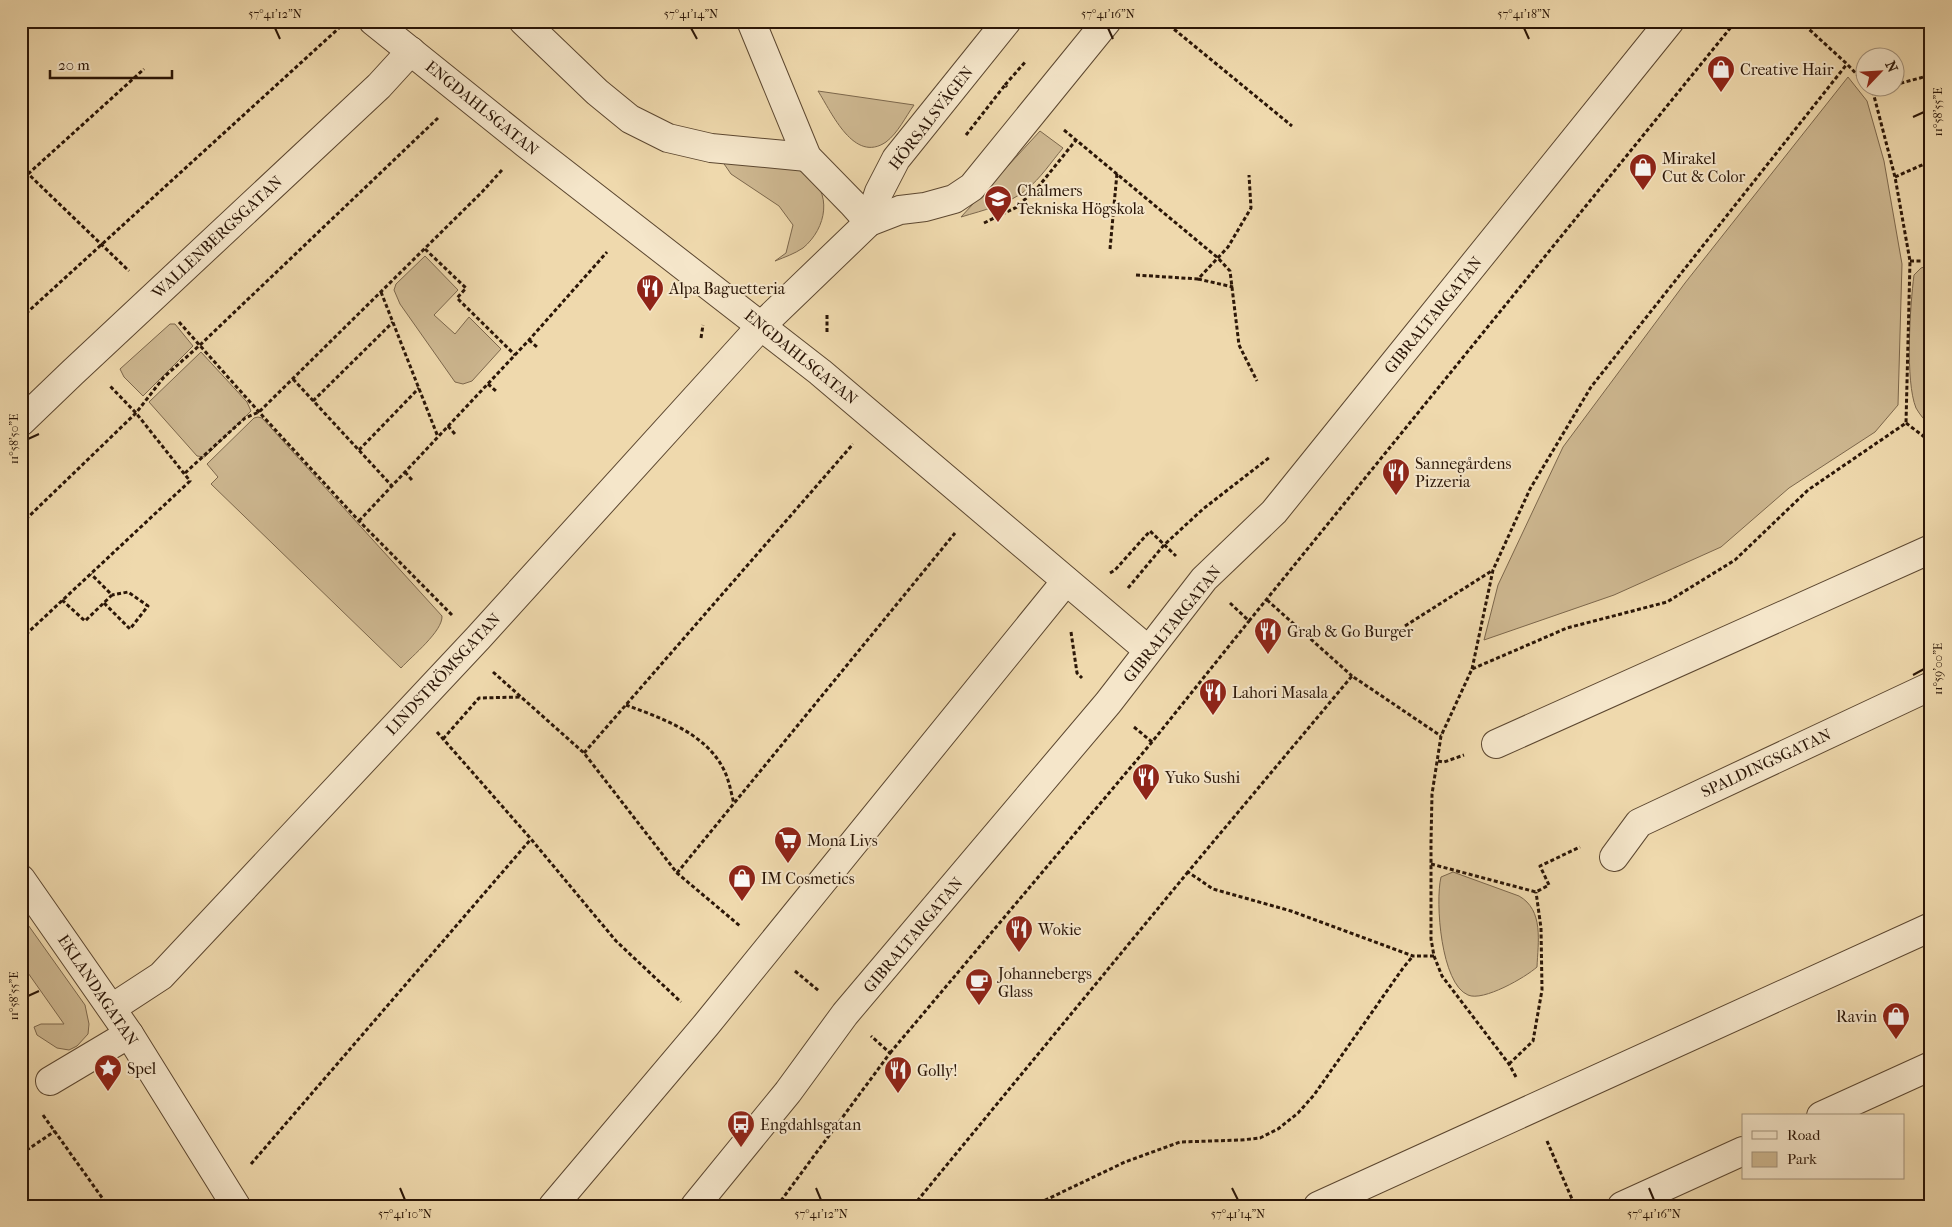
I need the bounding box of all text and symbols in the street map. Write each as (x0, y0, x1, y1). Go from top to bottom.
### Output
text: 57°41'12"N (248, 7, 302, 21)
text: 57°41'14"N (664, 7, 718, 21)
text: 57°41'16"N (1081, 7, 1135, 21)
text: 57°41'18"N (1497, 7, 1551, 21)
scale bar (50, 48, 172, 80)
north arrow (1854, 48, 1904, 98)
shop icon: Creative Hair (1706, 54, 1736, 93)
text: 20 m (58, 56, 90, 74)
street label: ENGDAHLSGATAN (422, 57, 542, 159)
text: N (1881, 58, 1901, 75)
place label: Creative Hair (1740, 60, 1834, 79)
street label: HÖRSALSVÄGEN (885, 63, 977, 173)
text: 11°58'55"E (1931, 87, 1945, 137)
place label: Mirakel Cut & Color (1662, 149, 1746, 186)
shop icon: Mirakel Cut & Color (1628, 152, 1658, 191)
street label: WALLENBERGSGATAN (147, 172, 286, 303)
place label: Chalmers Tekniska Högskola (1017, 181, 1145, 218)
school or university icon: Chalmers Tekniska Högskola (983, 184, 1013, 223)
street label: GIBRALTARGATAN (1380, 253, 1486, 377)
restaurant icon: Alpa Baguetteria (635, 273, 665, 312)
place label: Alpa Baguetteria (668, 279, 786, 298)
street label: ENGDAHLSGATAN (741, 306, 861, 408)
text: 11°58'50"E (7, 414, 21, 464)
place label: Sannegårdens Pizzeria (1415, 454, 1512, 491)
restaurant icon: Sannegårdens Pizzeria (1381, 457, 1411, 496)
street label: GIBRALTARGATAN (1119, 562, 1225, 686)
street label: LINDSTRÖMSGATAN (382, 609, 504, 739)
restaurant icon: Grab & Go Burger (1253, 616, 1283, 655)
place label: Grab & Go Burger (1287, 622, 1413, 641)
text: 11°59'00"E (1931, 643, 1945, 695)
restaurant icon: Lahori Masala (1198, 677, 1228, 716)
place label: Lahori Masala (1232, 683, 1329, 702)
street label: SPALDINGSGATAN (1698, 725, 1834, 801)
restaurant icon: Yuko Sushi (1131, 762, 1161, 801)
place label: Yuko Sushi (1164, 768, 1240, 787)
supermarket icon: Mona Livs (773, 825, 803, 864)
place label: Mona Livs (807, 831, 878, 850)
shop icon: IM Cosmetics (727, 863, 757, 902)
place label: IM Cosmetics (761, 869, 855, 888)
street label: GIBRALTARGATAN (859, 873, 967, 997)
restaurant icon: Wokie (1004, 914, 1034, 953)
place label: Wokie (1037, 920, 1081, 939)
street label: EKLANDAGATAN (54, 931, 142, 1049)
place label: Johannebergs Glass (996, 964, 1092, 1001)
cafe icon: Johannebergs Glass (964, 967, 994, 1006)
text: 11°58'55"E (7, 971, 21, 1021)
shop icon: Ravin (1881, 1001, 1911, 1040)
place label: Ravin (1836, 1007, 1878, 1026)
place icon: Spel (93, 1053, 123, 1092)
restaurant icon: Golly! (883, 1055, 913, 1094)
place label: Spel (127, 1059, 157, 1078)
place label: Golly! (917, 1061, 958, 1080)
bus stop icon: Engdahlsgatan (726, 1109, 756, 1148)
legend (1742, 1114, 1904, 1180)
place label: Engdahlsgatan (760, 1115, 862, 1134)
text: Road (1787, 1126, 1821, 1144)
text: Park (1787, 1150, 1817, 1168)
text: 57°41'10"N (378, 1207, 432, 1221)
text: 57°41'12"N (794, 1207, 848, 1221)
text: 57°41'14"N (1211, 1207, 1265, 1221)
text: 57°41'16"N (1627, 1207, 1681, 1221)

